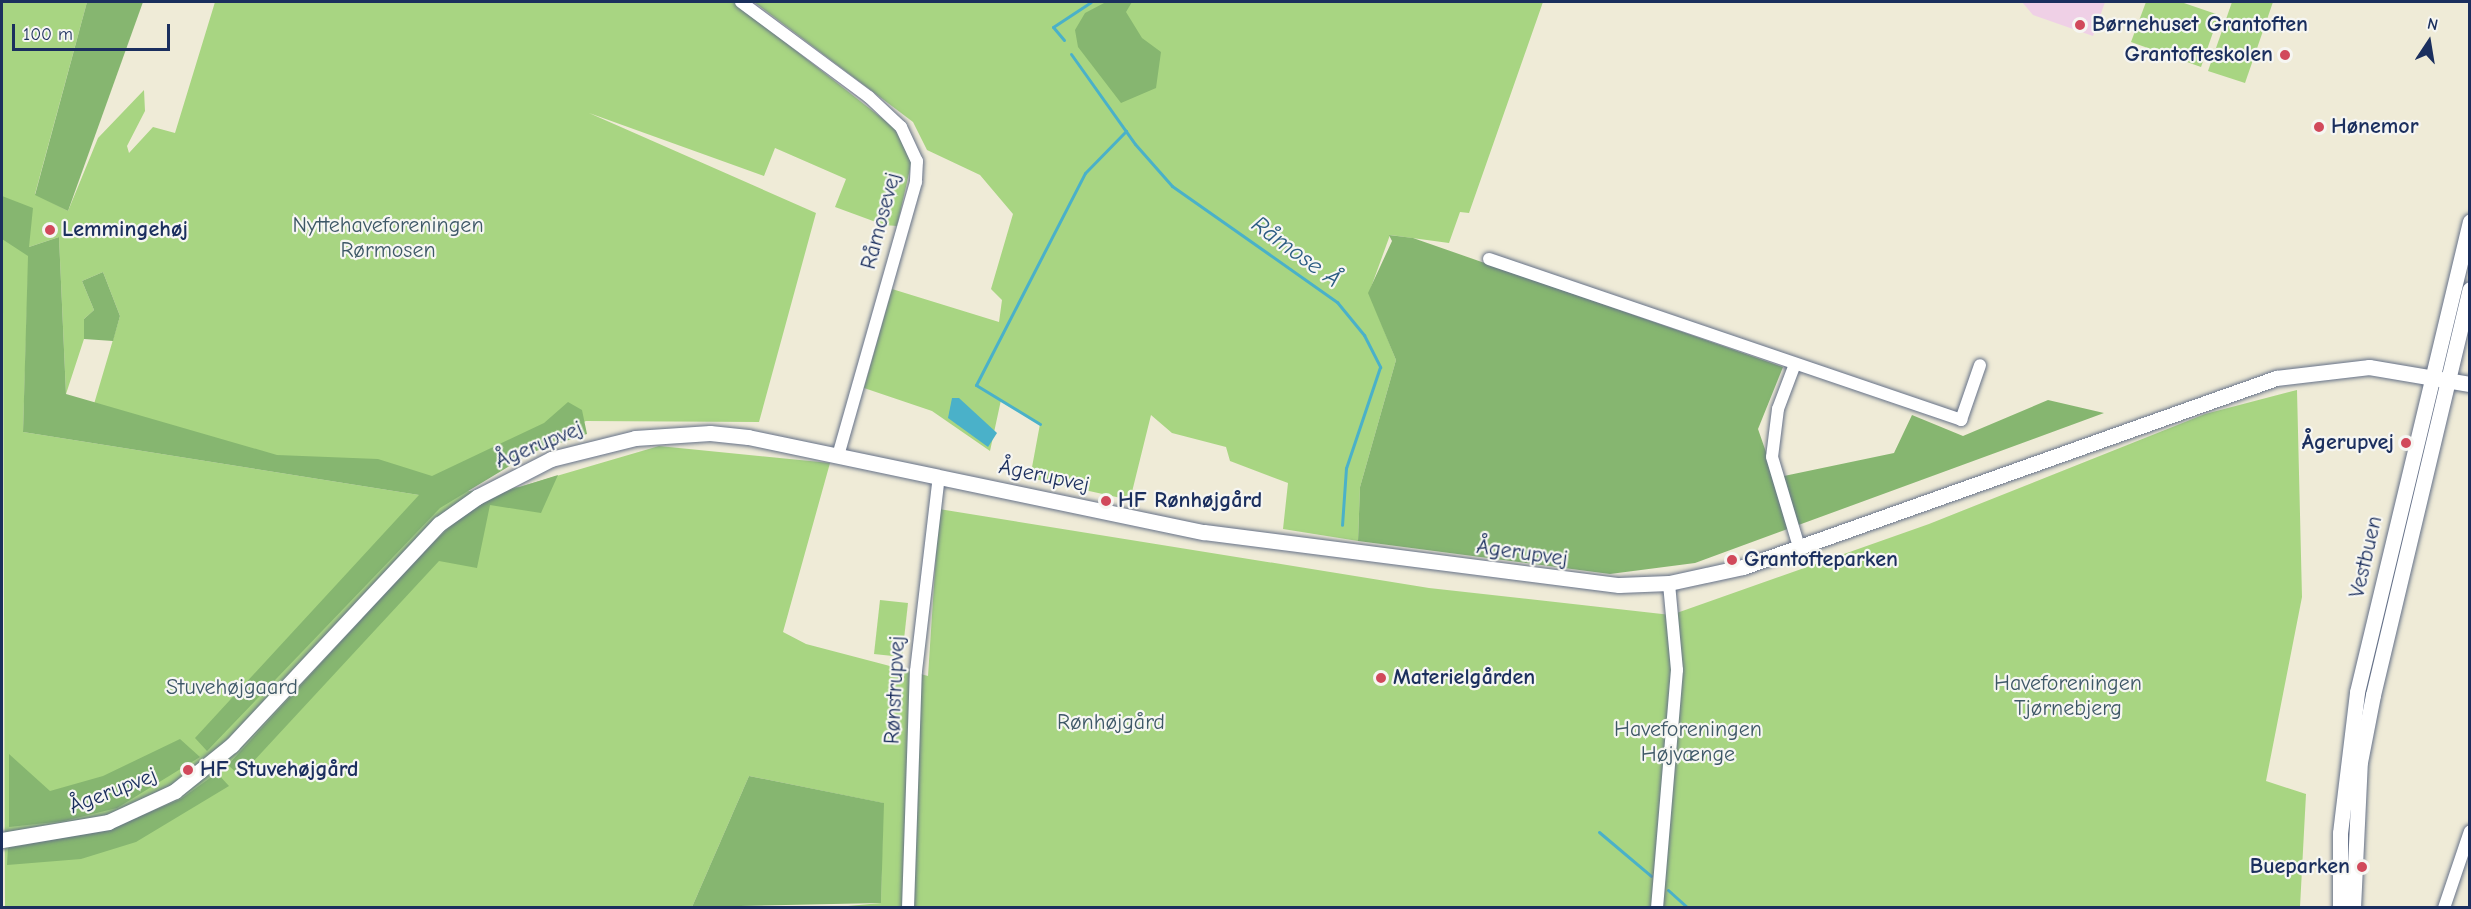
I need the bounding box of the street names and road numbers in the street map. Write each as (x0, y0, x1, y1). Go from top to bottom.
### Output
street label: Råmosevej (855, 170, 907, 272)
street label: Ågerupvej (491, 416, 587, 474)
street label: Ågerupvej (996, 454, 1092, 498)
street label: Vestbuen (2344, 514, 2388, 600)
street label: Ågerupvej (1475, 534, 1569, 572)
street label: Rønstrupvej (879, 635, 911, 745)
street label: Ågerupvej (65, 762, 161, 820)

